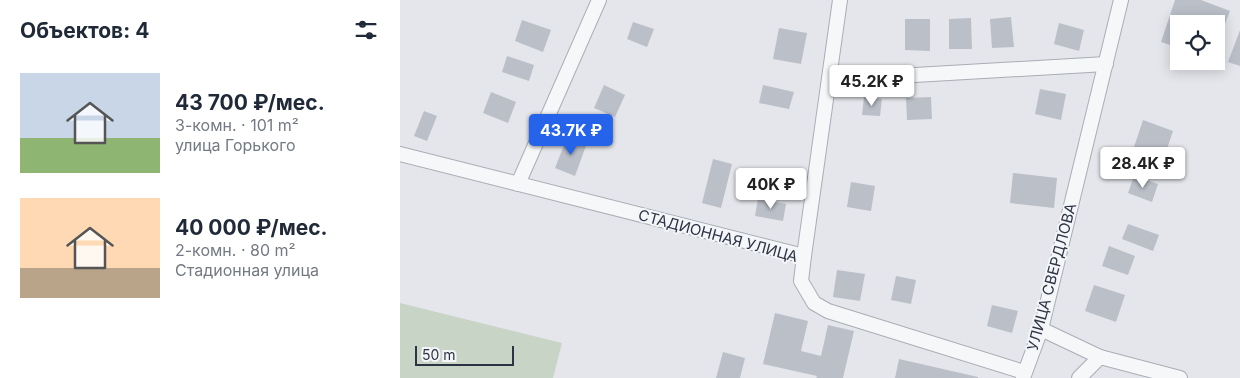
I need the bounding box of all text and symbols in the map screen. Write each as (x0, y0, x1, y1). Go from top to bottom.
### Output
map controls (1170, 15, 1225, 70)
button: locate (1170, 15, 1225, 70)
icon: filters (352, 16, 380, 44)
text: Объектов: 4 (20, 18, 149, 43)
pin: 45.2K ₽ (826, 64, 918, 107)
text: 45.2K ₽ (840, 71, 904, 91)
text: 43 700 ₽/мес. (175, 90, 325, 115)
icon: home (60, 93, 120, 153)
pin: 43.7K ₽ (525, 114, 617, 156)
text: 3-комн. · 101 m² (175, 115, 299, 135)
text: 43.7K ₽ (540, 120, 602, 140)
text: улица Горького (175, 135, 296, 155)
pin: 28.4K ₽ (1097, 146, 1189, 189)
text: 28.4K ₽ (1111, 153, 1175, 173)
pin: 40K ₽ (736, 168, 806, 210)
text: 40K ₽ (747, 174, 795, 194)
street label: УЛИЦА СВЕРДЛОВА (1023, 201, 1080, 353)
street label: СТАДИОННАЯ УЛИЦА (636, 205, 800, 266)
text: 40 000 ₽/мес. (175, 215, 328, 240)
icon: home (60, 218, 120, 278)
text: 2-комн. · 80 m² (175, 240, 296, 260)
text: Стадионная улица (175, 260, 319, 280)
scale bar (415, 343, 514, 366)
text: 50 m (422, 346, 456, 363)

